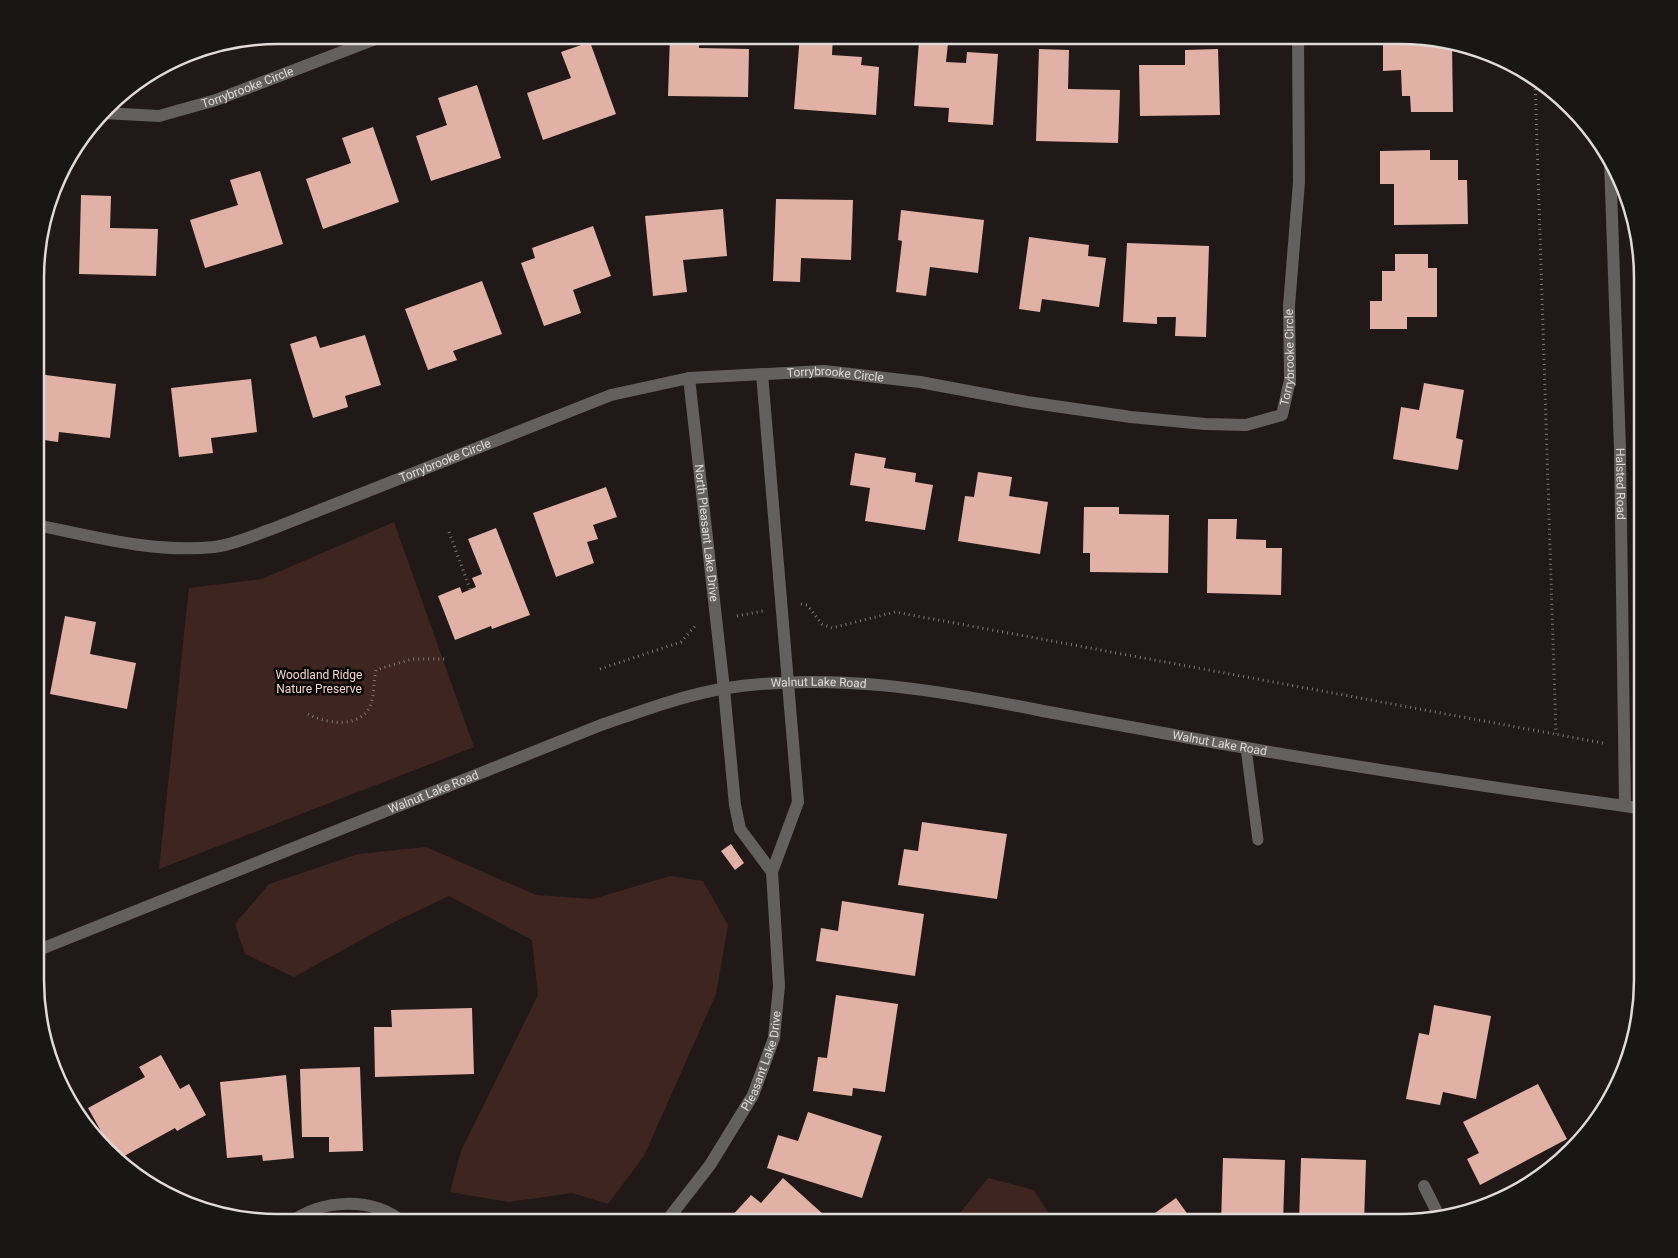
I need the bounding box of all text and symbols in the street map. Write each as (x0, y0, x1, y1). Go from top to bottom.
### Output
street label: Torrybrooke Circle (200, 64, 295, 111)
street label: Torrybrooke Circle (1277, 309, 1297, 407)
street label: Torrybrooke Circle (786, 364, 885, 385)
street label: Torrybrooke Circle (397, 436, 493, 485)
street label: Halsted Road (1613, 448, 1628, 520)
street label: North Pleasant Lake Drive (692, 464, 721, 603)
park label: Woodland Ridge Nature Preserve (276, 668, 362, 696)
street label: Walnut Lake Road (770, 675, 867, 691)
street label: Walnut Lake Road (1171, 728, 1268, 758)
street label: Walnut Lake Road (386, 768, 481, 816)
street label: Pleasant Lake Drive (738, 1010, 784, 1113)

